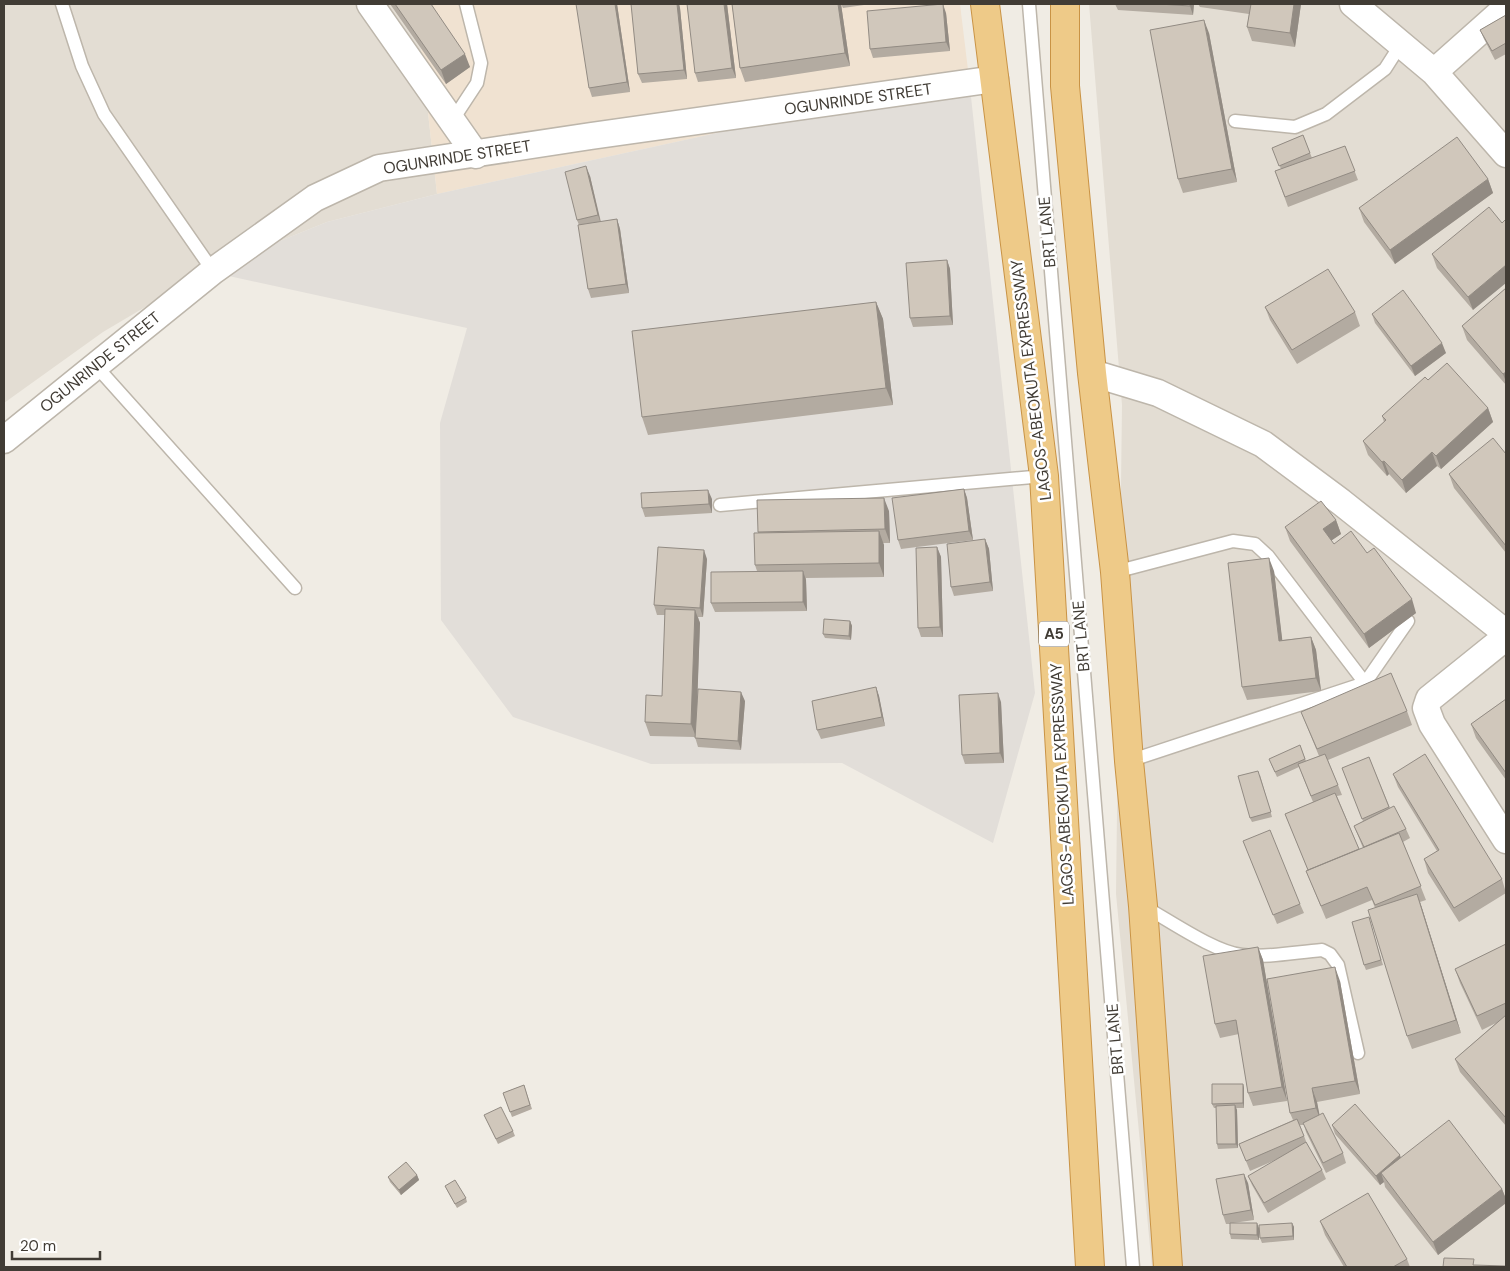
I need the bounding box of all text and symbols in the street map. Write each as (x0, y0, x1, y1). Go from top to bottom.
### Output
street label: OGUNRINDE STREET (783, 78, 933, 120)
street label: OGUNRINDE STREET (382, 135, 532, 179)
street label: BRT LANE (1033, 195, 1061, 269)
street label: LAGOS-ABEOKUTA EXPRESSWAY (1006, 258, 1056, 502)
street label: OGUNRINDE STREET (35, 307, 165, 417)
street label: BRT LANE (1067, 599, 1095, 673)
road number: A5 (1039, 622, 1069, 646)
street label: LAGOS-ABEOKUTA EXPRESSWAY (1045, 662, 1079, 906)
street label: BRT LANE (1101, 1002, 1129, 1076)
scale bar (12, 1228, 100, 1260)
text: 20 m (20, 1236, 56, 1256)

